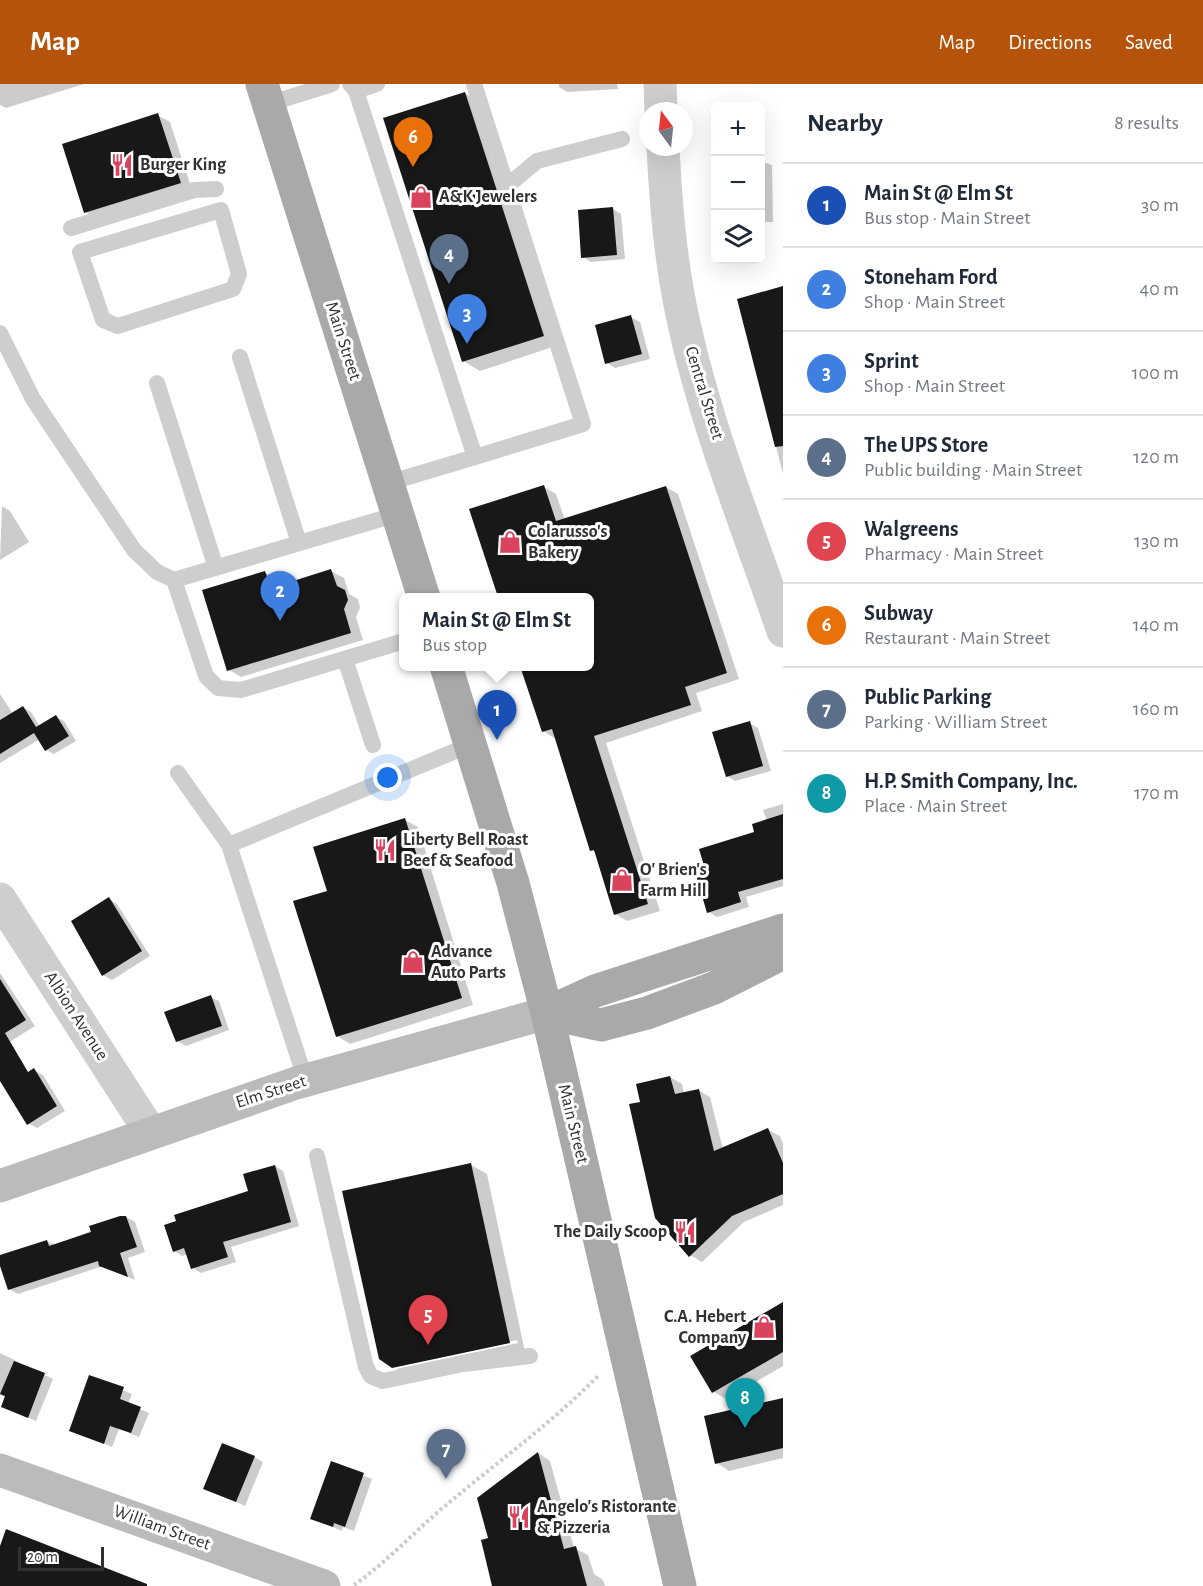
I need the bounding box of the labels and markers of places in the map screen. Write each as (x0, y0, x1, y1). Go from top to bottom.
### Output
pin: 6 (394, 118, 432, 167)
restaurant icon: Burger King (109, 152, 135, 178)
place label: Burger King (140, 156, 227, 174)
shop icon: A&K Jewelers (408, 184, 434, 210)
place label: A&K Jewelers (439, 188, 537, 206)
pin: 4 (430, 234, 468, 284)
pin: 3 (448, 294, 486, 344)
place label: Colarusso's Bakery (528, 523, 608, 562)
shop icon: Colarusso's Bakery (497, 529, 523, 555)
pin: 2 (260, 572, 300, 621)
pin: 1 (478, 690, 516, 740)
place label: Liberty Bell Roast Beef & Seafood (403, 831, 528, 870)
restaurant icon: Liberty Bell Roast Beef & Seafood (372, 837, 398, 863)
place label: O' Brien's Farm Hill (640, 861, 707, 900)
shop icon: O' Brien's Farm Hill (609, 867, 635, 893)
place label: Advance Auto Parts (431, 943, 506, 982)
shop icon: Advance Auto Parts (400, 949, 426, 975)
restaurant icon: The Daily Scoop (672, 1219, 698, 1245)
place label: The Daily Scoop (554, 1223, 667, 1241)
pin: 5 (408, 1296, 448, 1345)
place label: C.A. Hebert Company (664, 1308, 747, 1347)
shop icon: C.A. Hebert Company (751, 1314, 777, 1340)
pin: 8 (726, 1378, 764, 1428)
pin: 7 (426, 1430, 466, 1479)
place label: Angelo's Ristorante & Pizzeria (537, 1498, 676, 1537)
restaurant icon: Angelo's Ristorante & Pizzeria (506, 1504, 532, 1530)

